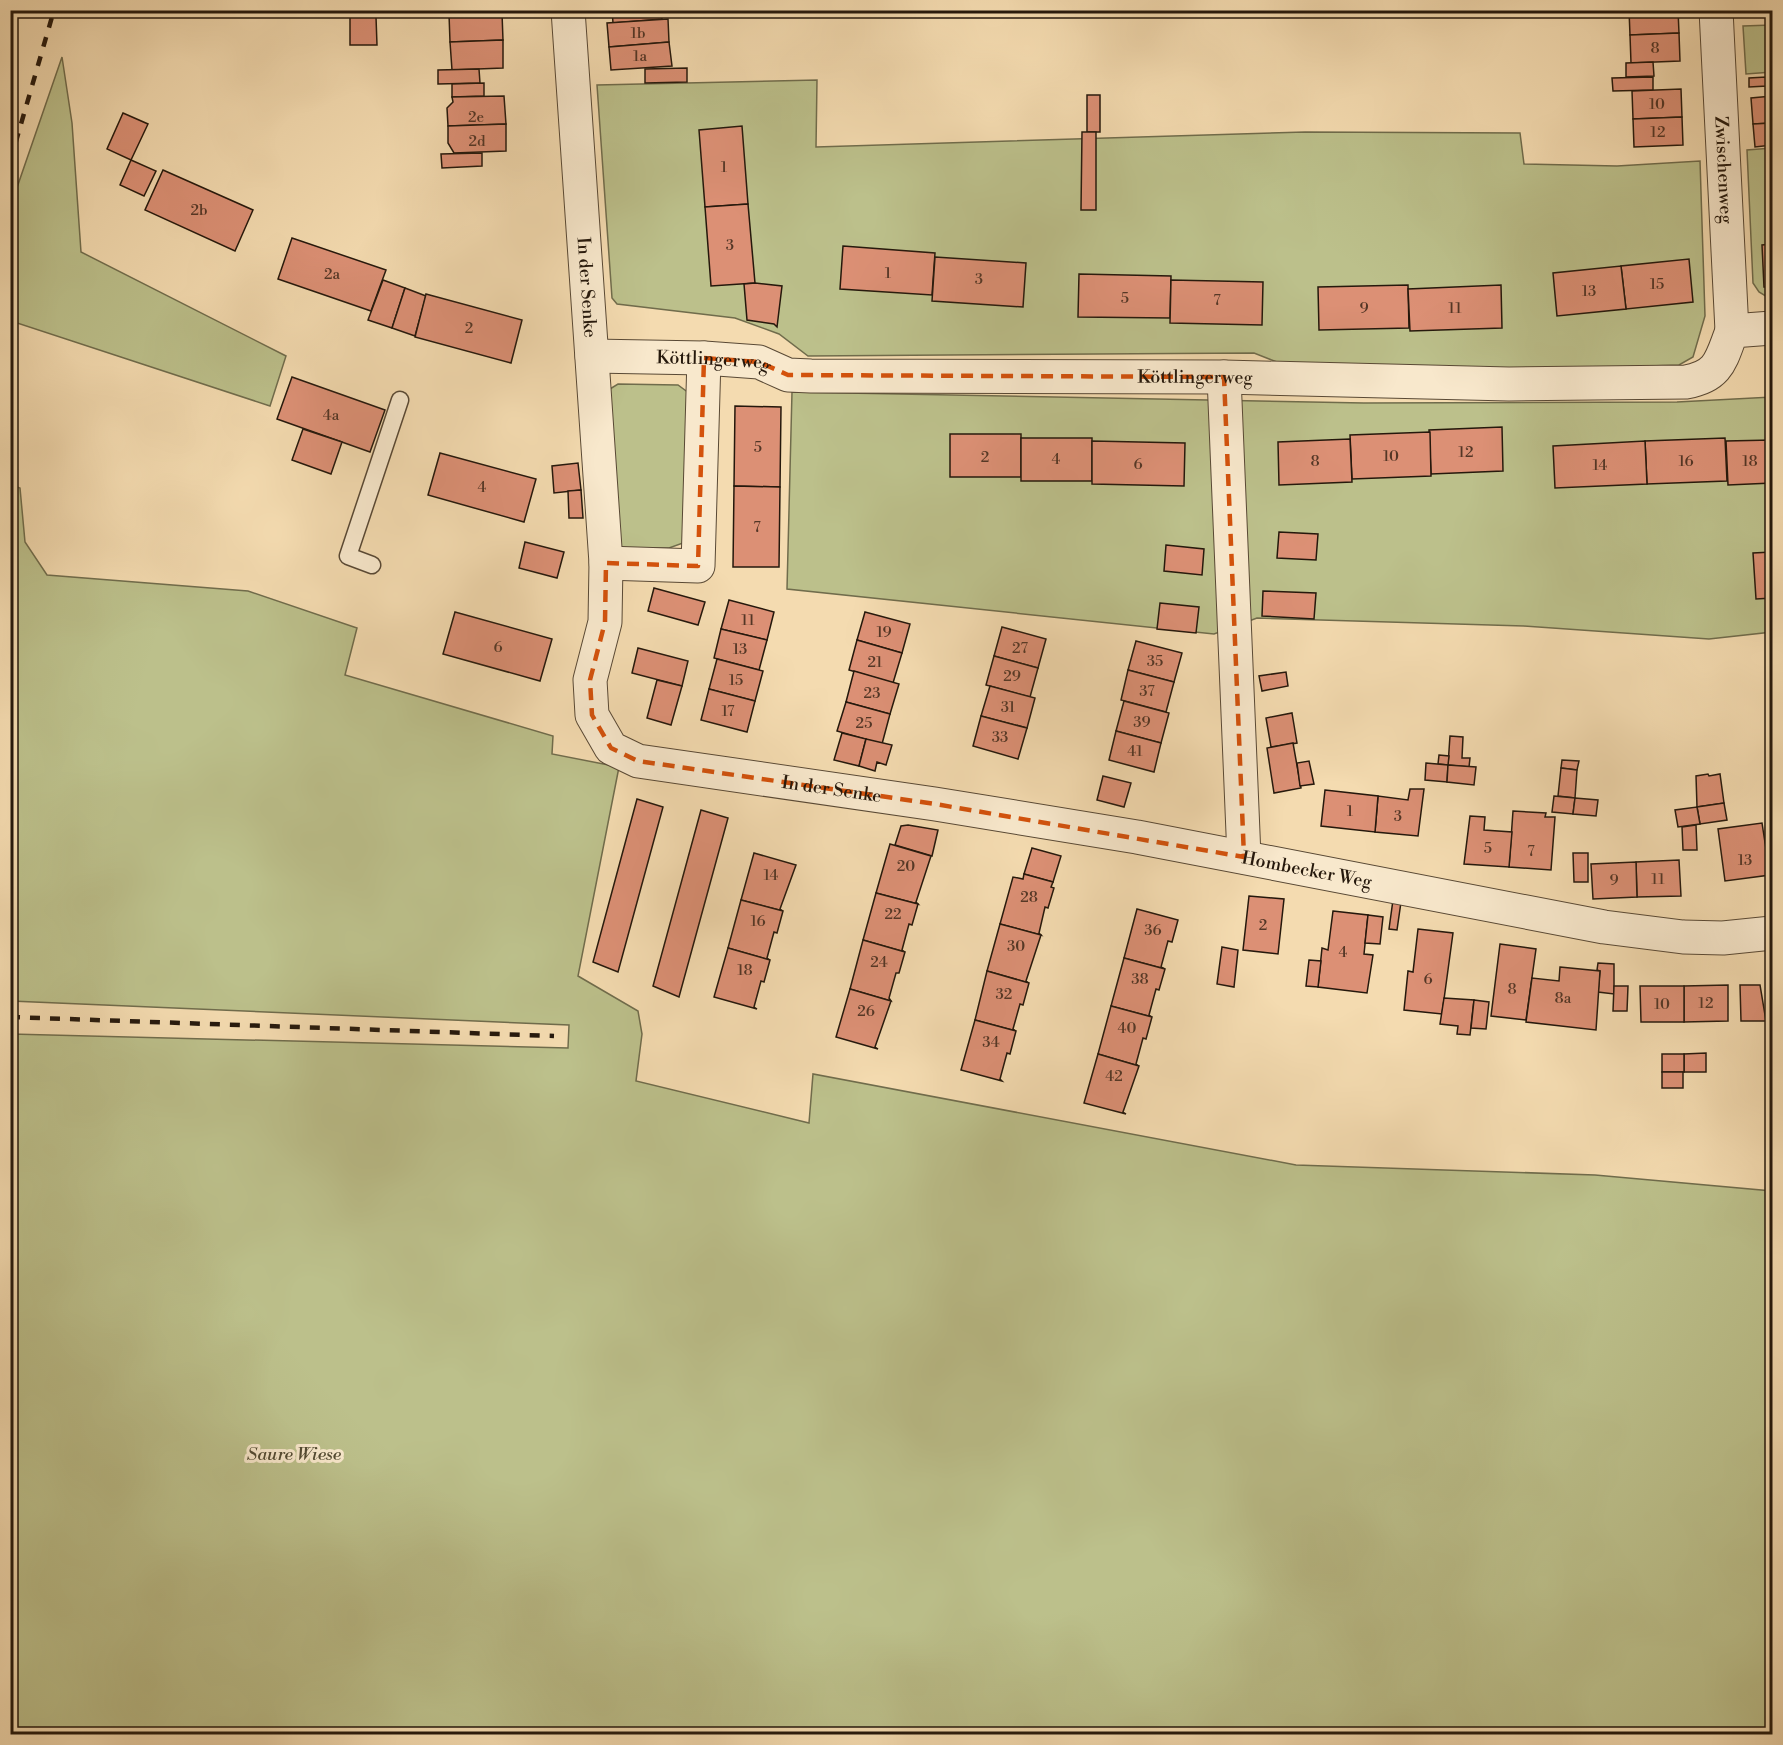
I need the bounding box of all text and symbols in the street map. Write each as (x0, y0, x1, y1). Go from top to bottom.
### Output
house number: 1b (630, 24, 646, 43)
house number: 8 (1650, 39, 1660, 58)
house number: 1a (633, 47, 647, 66)
house number: 10 (1649, 95, 1665, 114)
house number: 2e (468, 108, 484, 127)
street label: Zwischenweg (1709, 115, 1738, 225)
house number: 12 (1650, 123, 1666, 142)
house number: 2d (468, 132, 486, 151)
house number: 1 (721, 158, 728, 177)
house number: 2b (190, 201, 208, 220)
street label: In der Senke (572, 236, 601, 338)
house number: 3 (726, 236, 734, 255)
house number: 1 (885, 264, 892, 283)
house number: 2a (324, 265, 340, 284)
house number: 3 (975, 270, 983, 289)
house number: 15 (1650, 275, 1664, 294)
house number: 13 (1582, 282, 1596, 301)
house number: 5 (1121, 289, 1129, 308)
house number: 7 (1213, 291, 1221, 310)
house number: 9 (1359, 299, 1369, 318)
house number: 11 (1448, 299, 1462, 318)
house number: 2 (465, 319, 473, 338)
street label: Köttlingerweg (656, 346, 776, 378)
street label: Köttlingerweg (1137, 366, 1254, 390)
house number: 4a (323, 406, 340, 425)
house number: 5 (754, 438, 762, 457)
house number: 12 (1458, 443, 1474, 462)
house number: 10 (1383, 447, 1399, 466)
house number: 2 (981, 448, 989, 467)
house number: 4 (1052, 450, 1061, 469)
house number: 8 (1310, 452, 1320, 471)
house number: 16 (1678, 452, 1694, 471)
house number: 18 (1742, 452, 1758, 471)
house number: 6 (1133, 455, 1143, 474)
house number: 14 (1593, 456, 1607, 475)
house number: 4 (478, 478, 487, 497)
house number: 7 (753, 518, 761, 537)
house number: 11 (741, 611, 755, 630)
house number: 19 (876, 623, 892, 642)
house number: 6 (493, 638, 503, 657)
house number: 27 (1012, 639, 1028, 658)
house number: 13 (733, 640, 747, 659)
house number: 35 (1147, 652, 1163, 671)
house number: 21 (867, 653, 883, 672)
house number: 29 (1003, 667, 1021, 686)
house number: 15 (729, 671, 743, 690)
house number: 37 (1139, 682, 1155, 701)
house number: 23 (864, 684, 880, 703)
house number: 31 (1001, 698, 1016, 717)
house number: 17 (721, 702, 735, 721)
house number: 39 (1133, 713, 1151, 732)
house number: 25 (856, 714, 872, 733)
house number: 33 (992, 728, 1008, 747)
house number: 41 (1127, 742, 1143, 761)
street label: In der Senke (780, 771, 883, 808)
house number: 1 (1347, 802, 1354, 821)
house number: 3 (1394, 807, 1402, 826)
house number: 5 (1484, 839, 1492, 858)
house number: 7 (1527, 842, 1535, 861)
street label: Hombecker Weg (1240, 846, 1374, 894)
house number: 13 (1738, 851, 1752, 870)
house number: 20 (897, 857, 915, 876)
house number: 14 (764, 866, 778, 885)
house number: 11 (1651, 870, 1665, 889)
house number: 9 (1609, 871, 1619, 890)
house number: 28 (1020, 888, 1038, 907)
house number: 22 (884, 905, 902, 924)
house number: 16 (750, 912, 766, 931)
house number: 2 (1259, 916, 1267, 935)
house number: 36 (1144, 921, 1162, 940)
house number: 30 (1007, 937, 1025, 956)
house number: 4 (1339, 943, 1348, 962)
house number: 24 (870, 953, 888, 972)
house number: 18 (737, 961, 753, 980)
house number: 38 (1131, 970, 1149, 989)
house number: 6 (1423, 970, 1433, 989)
house number: 8 (1507, 980, 1517, 999)
house number: 32 (996, 985, 1012, 1004)
house number: 8a (1555, 989, 1572, 1008)
house number: 12 (1698, 994, 1714, 1013)
house number: 10 (1654, 995, 1670, 1014)
house number: 26 (857, 1002, 875, 1021)
house number: 40 (1118, 1019, 1136, 1038)
house number: 34 (982, 1033, 1000, 1052)
house number: 42 (1105, 1067, 1123, 1086)
park label: Saure Wiese (247, 1443, 342, 1466)

